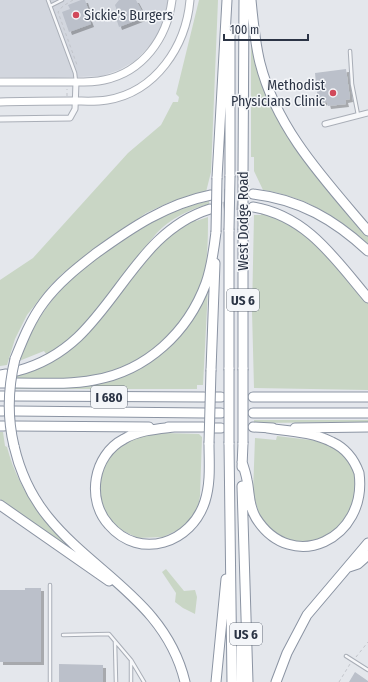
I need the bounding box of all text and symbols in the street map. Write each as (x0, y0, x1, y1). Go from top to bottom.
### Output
place label: Sickie's Burgers (84, 7, 173, 24)
marker: Sickie's Burgers (71, 10, 81, 20)
scale bar (224, 16, 308, 42)
text: 100 m (230, 23, 259, 37)
place label: Methodist Physicians Clinic (231, 77, 325, 110)
marker: Methodist Physicians Clinic (328, 88, 338, 98)
street label: West Dodge Road (235, 171, 252, 271)
road number: US 6 (227, 289, 259, 311)
road number: I 680 (91, 386, 127, 408)
road number: US 6 (230, 623, 262, 645)

